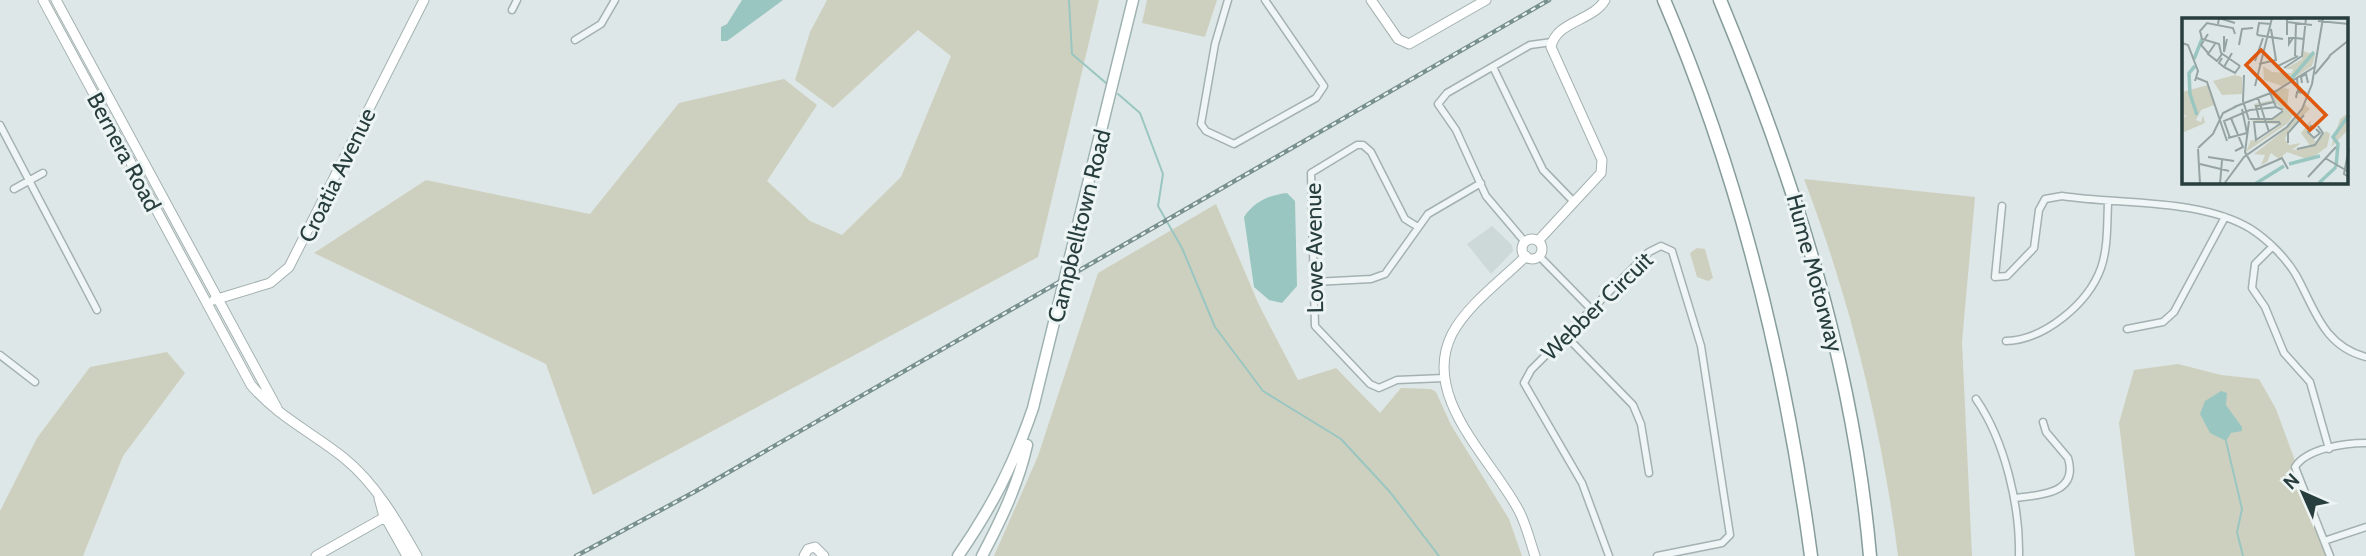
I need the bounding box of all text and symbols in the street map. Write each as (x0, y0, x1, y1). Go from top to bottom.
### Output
inset map (2182, 18, 2348, 184)
street label: Bernera Road (81, 88, 167, 216)
street label: Croatia Avenue (292, 103, 382, 247)
street label: Campbelltown Road (1041, 126, 1117, 326)
street label: Lowe Avenue (1299, 182, 1329, 313)
street label: Hume Motorway (1780, 191, 1850, 355)
street label: Webber Circuit (1535, 246, 1659, 366)
north arrow (2268, 458, 2338, 528)
text: N (2278, 468, 2304, 494)

